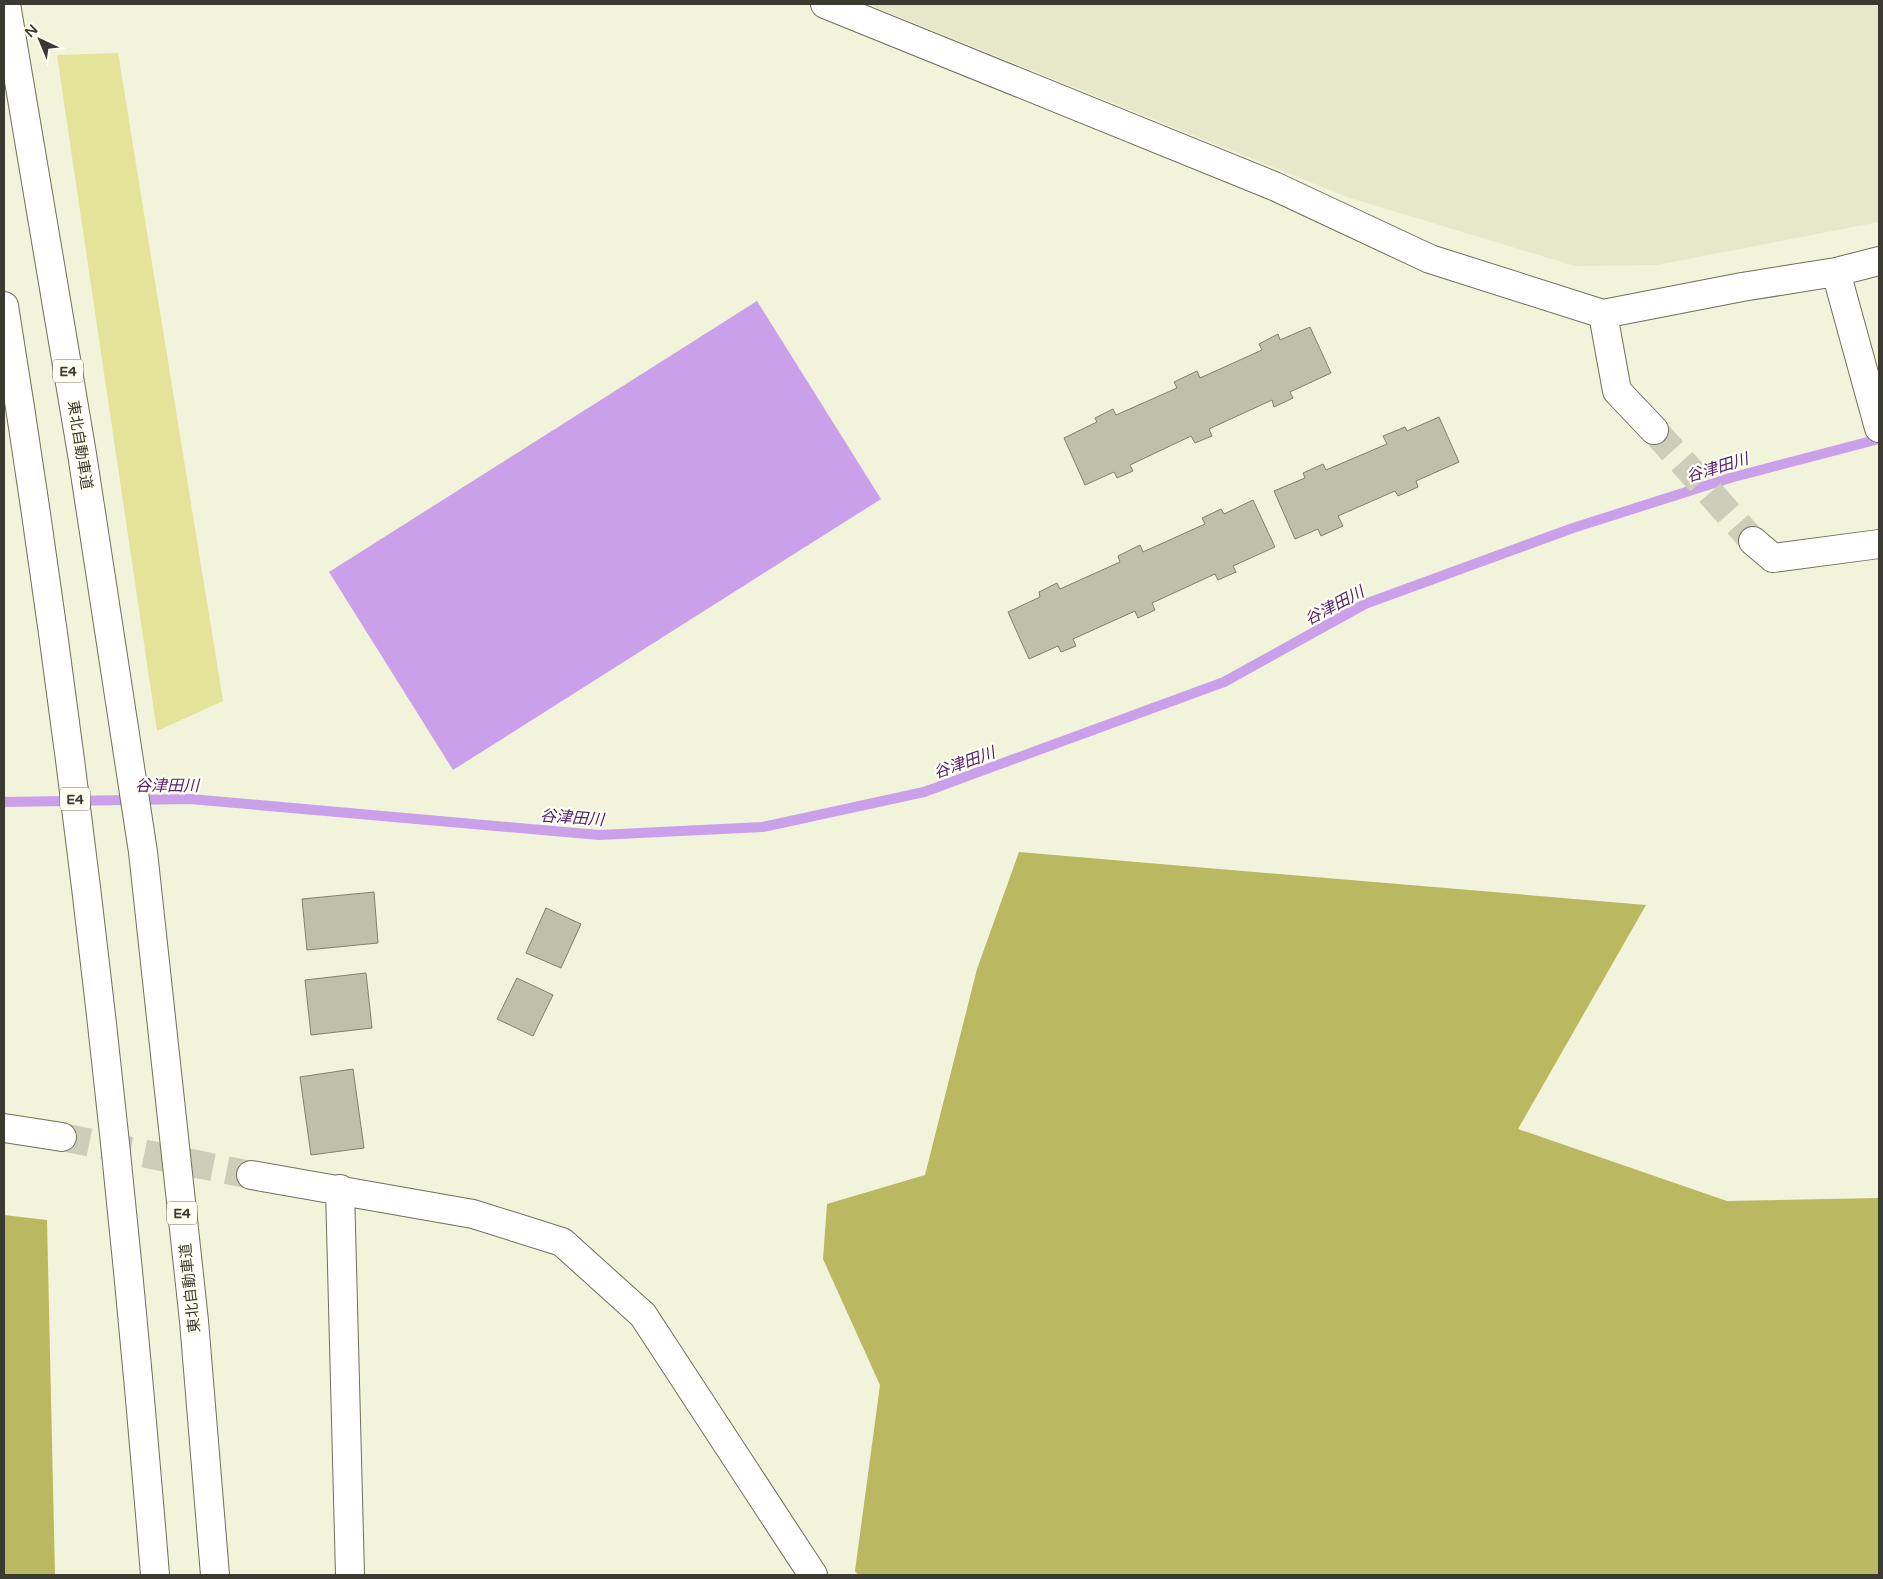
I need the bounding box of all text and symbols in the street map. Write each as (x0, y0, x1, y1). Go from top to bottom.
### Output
north arrow (15, 15, 65, 65)
text: N (21, 21, 41, 41)
road number: E4 (53, 360, 83, 382)
street label: 東北自動車道 (64, 399, 96, 491)
water label: 谷津田川 (1684, 448, 1753, 487)
water label: 谷津田川 (1302, 581, 1369, 630)
water label: 谷津田川 (931, 742, 1000, 783)
water label: 谷津田川 (135, 776, 201, 796)
road number: E4 (60, 788, 90, 811)
water label: 谷津田川 (539, 806, 607, 830)
road number: E4 (167, 1202, 197, 1224)
street label: 東北自動車道 (176, 1242, 204, 1334)

